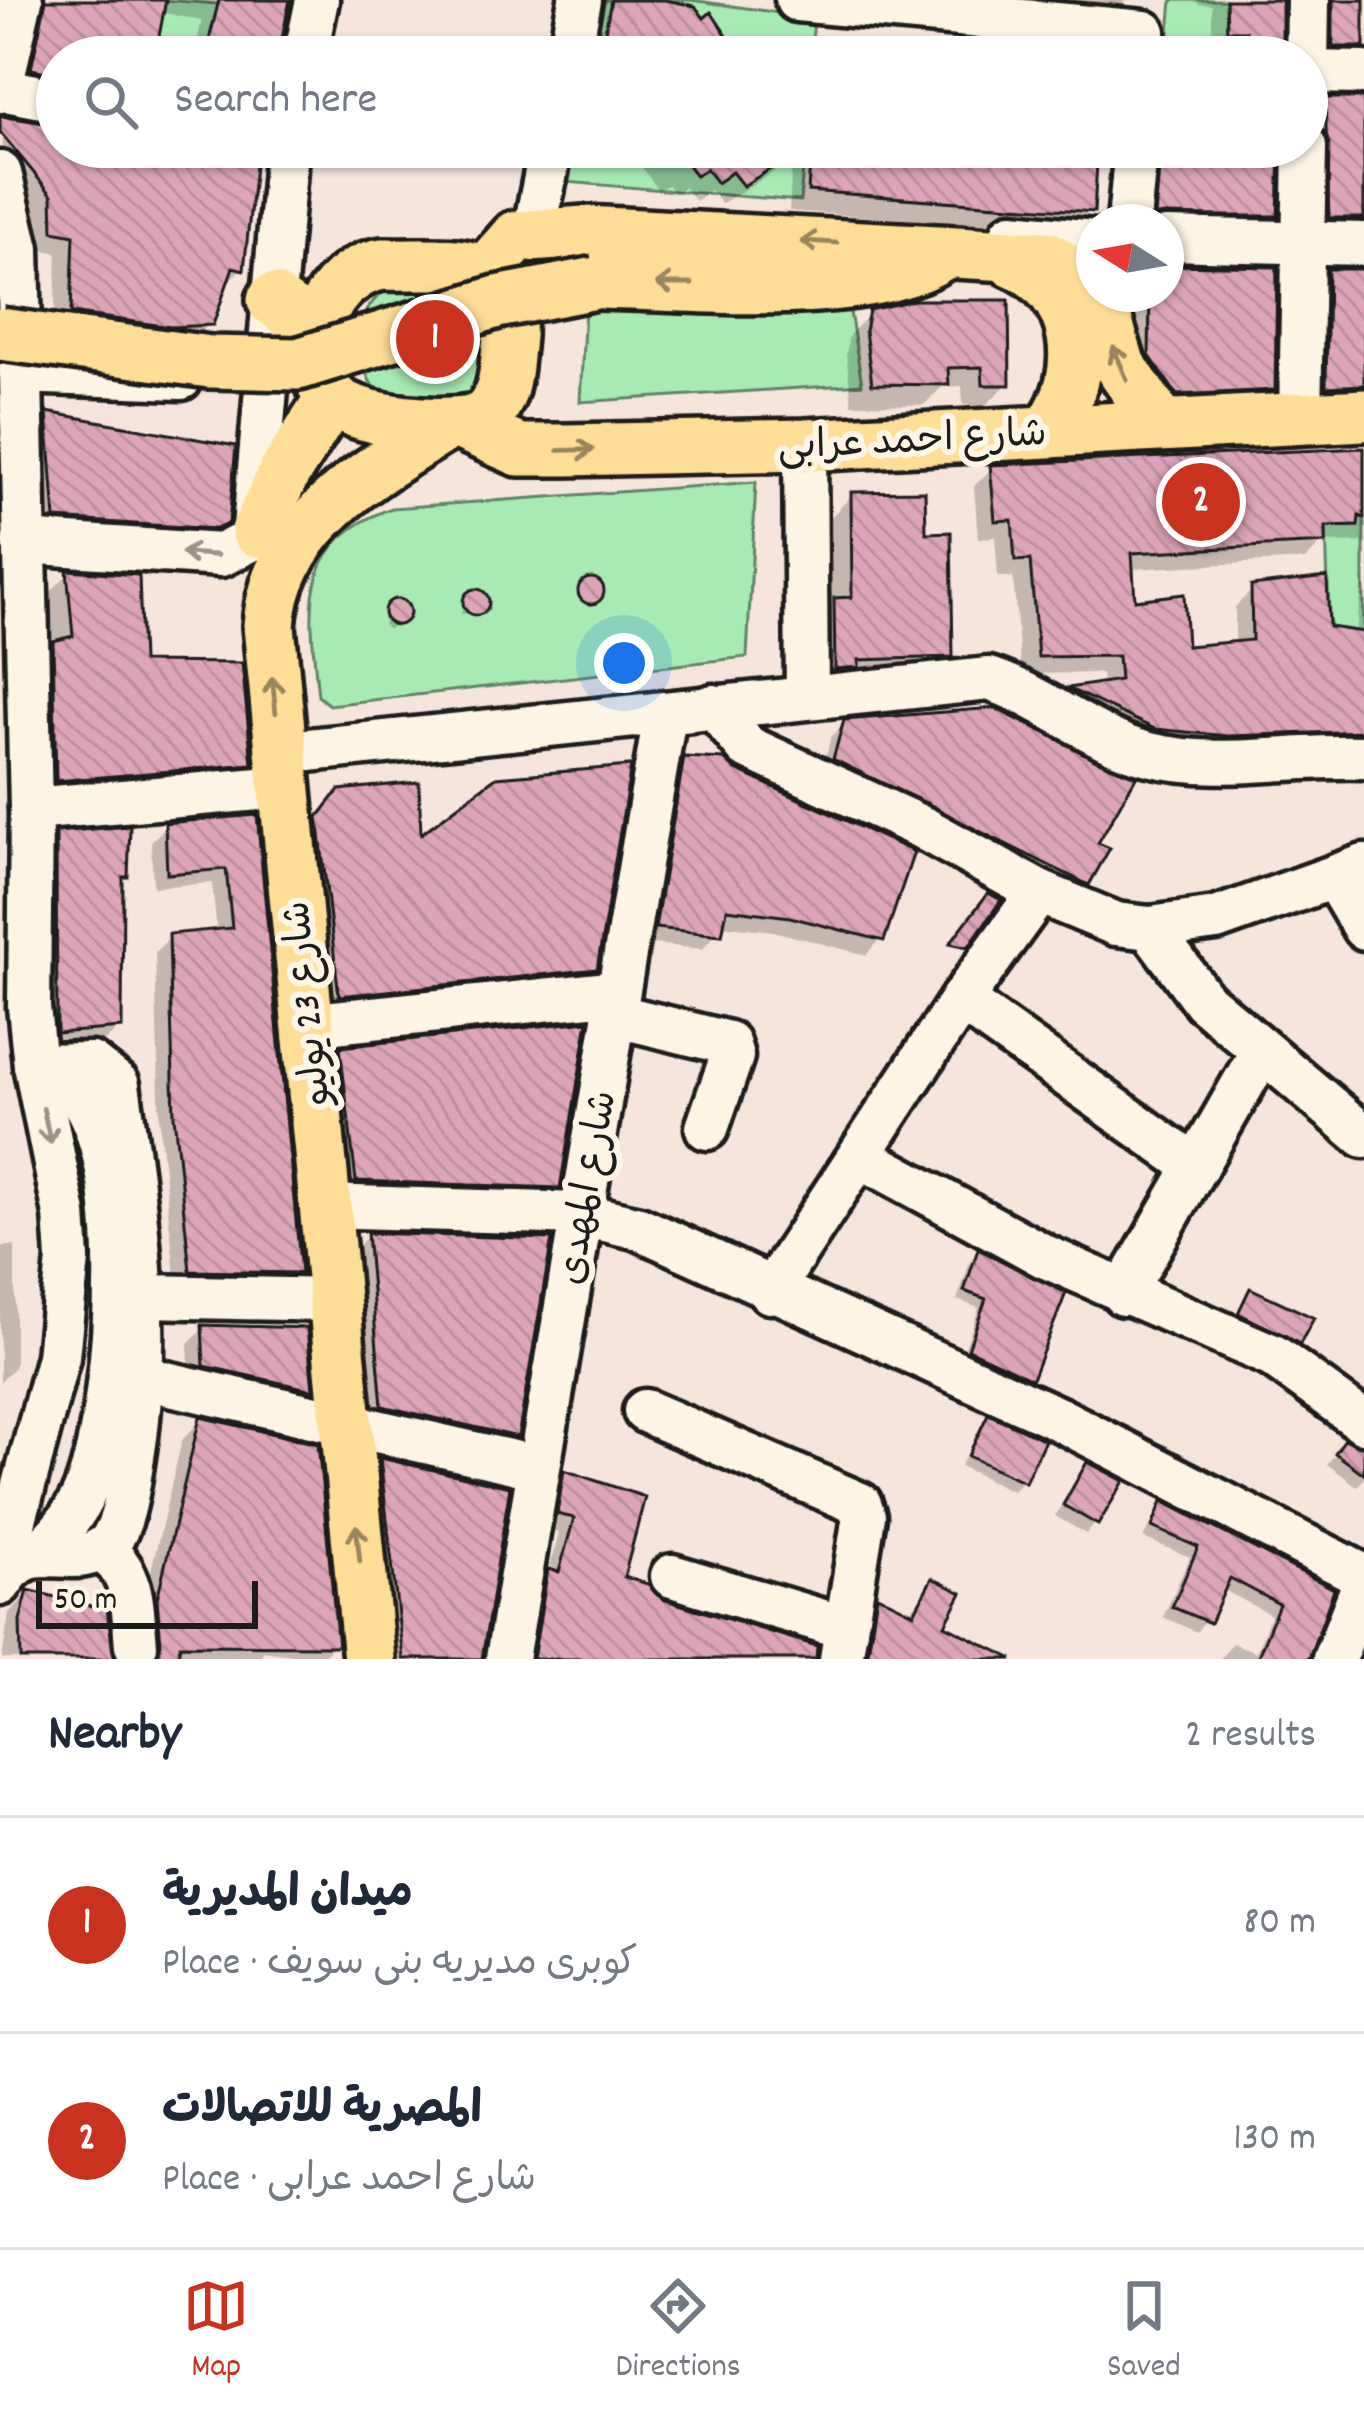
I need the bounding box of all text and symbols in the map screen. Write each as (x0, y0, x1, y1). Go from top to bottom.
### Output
search box (36, 36, 1328, 168)
icon: search (78, 69, 144, 135)
text: Search here (174, 70, 377, 134)
north arrow (1076, 204, 1184, 312)
one-way arrow (800, 230, 839, 253)
one-way arrow (655, 273, 694, 295)
pin: 1 (396, 294, 474, 384)
one-way arrow (1108, 345, 1129, 382)
street label: شارع احمد عرابى (776, 409, 1048, 478)
one-way arrow (556, 438, 595, 461)
pin: 2 (1162, 457, 1240, 547)
one-way arrow (180, 542, 219, 565)
your location (594, 633, 654, 693)
one-way arrow (262, 676, 285, 715)
street label: شارع 23 يوليو (272, 898, 349, 1111)
street label: شارع المهدى (546, 1087, 635, 1290)
one-way arrow (37, 1105, 59, 1144)
one-way arrow (346, 1524, 369, 1563)
scale bar (36, 1575, 258, 1628)
text: 50 m (54, 1578, 118, 1625)
text: Nearby (48, 1701, 181, 1773)
text: 2 results (1185, 1710, 1316, 1765)
text: ميدان المديرية (162, 1864, 413, 1928)
text: 1 (83, 1897, 91, 1952)
text: 80 m (1243, 1897, 1316, 1952)
text: Place · كوبرى مديريه بنى سويف (162, 1938, 638, 1993)
text: المصرية للاتصالات (162, 2080, 482, 2144)
text: 2 (78, 2113, 96, 2168)
text: 130 m (1233, 2113, 1316, 2168)
text: Place · شارع احمد عرابى (162, 2154, 536, 2209)
tab: Map (183, 2273, 249, 2392)
tab: Directions (616, 2273, 741, 2392)
tab: Saved (1107, 2273, 1181, 2392)

